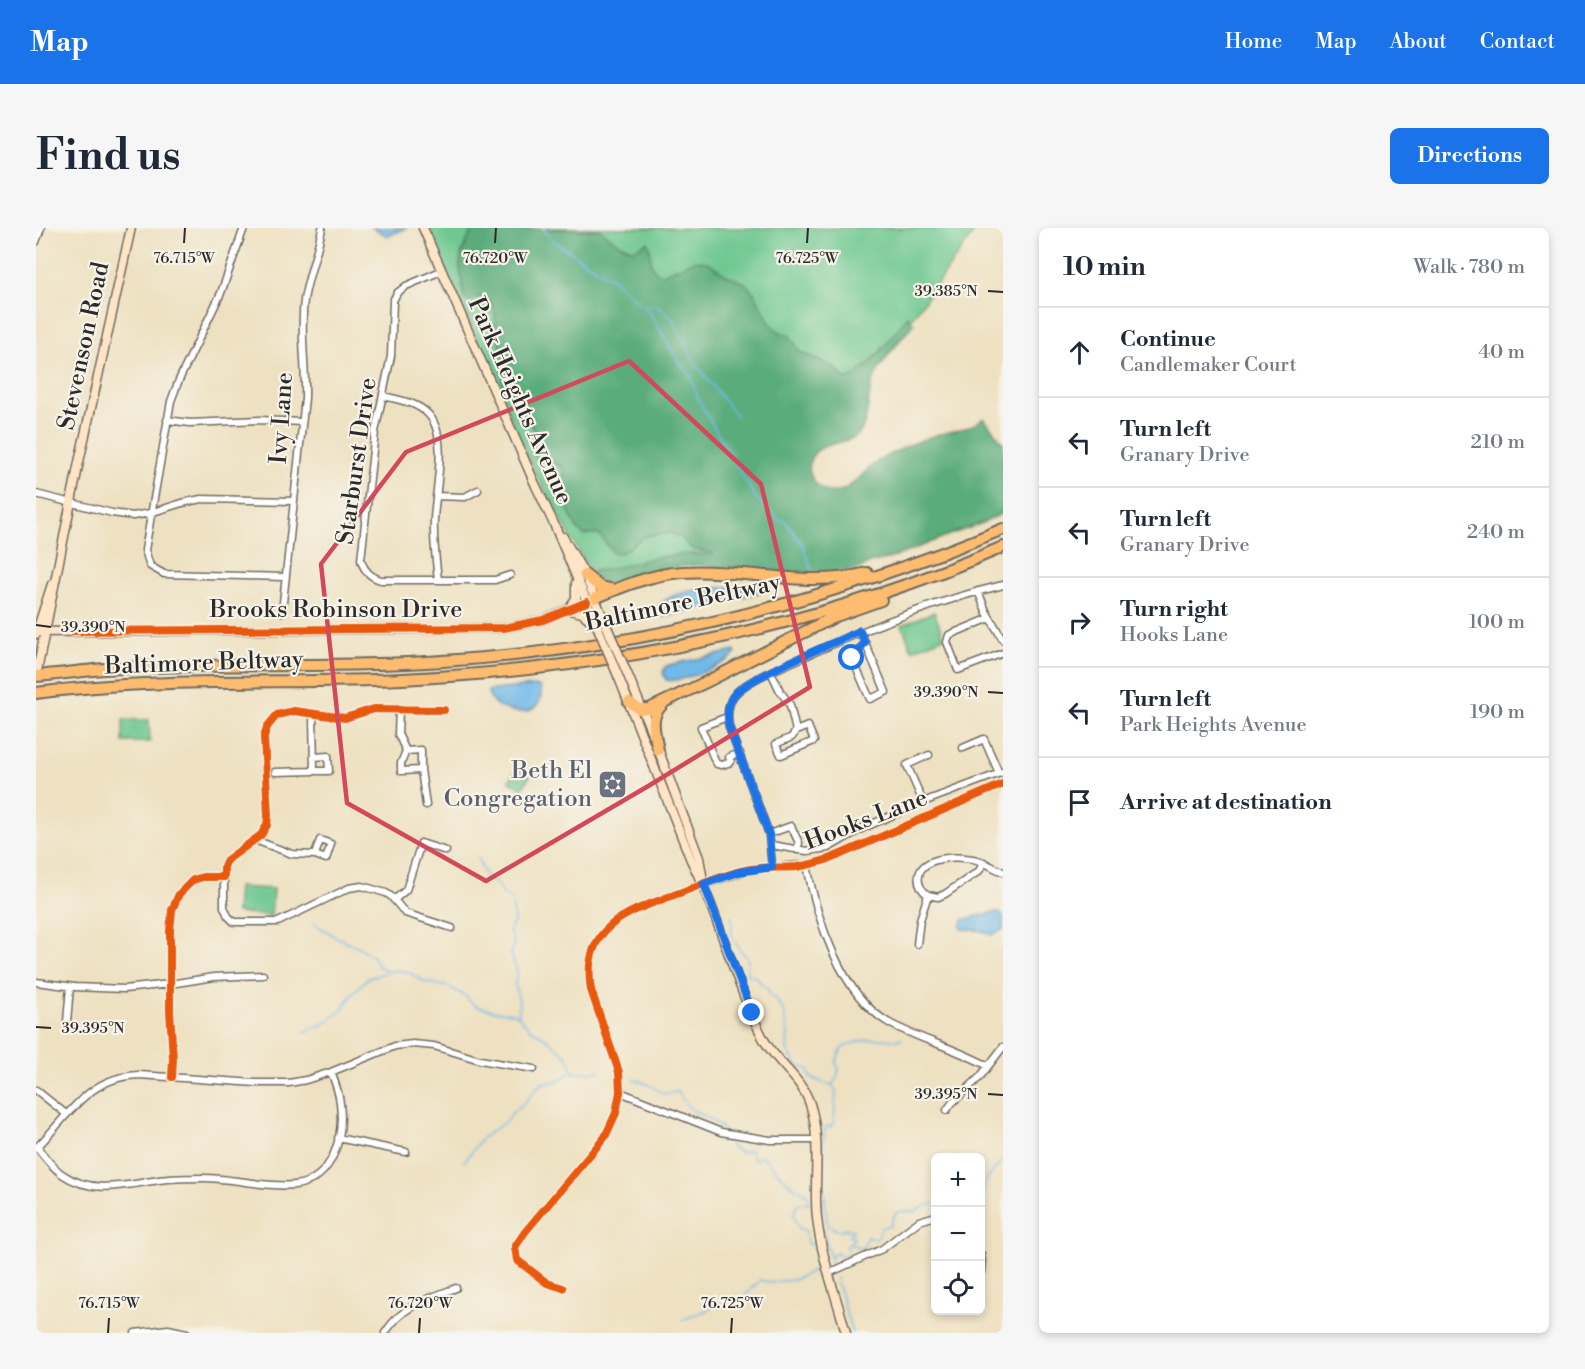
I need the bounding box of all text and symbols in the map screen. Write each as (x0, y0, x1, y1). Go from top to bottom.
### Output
text: Map (30, 25, 89, 60)
text: Home (1225, 29, 1282, 55)
text: Map (1315, 29, 1357, 55)
text: About (1390, 29, 1447, 55)
text: Contact (1480, 29, 1555, 55)
button: Directions (1390, 128, 1549, 184)
text: Find us (36, 130, 180, 183)
text: 76.715°W (153, 249, 215, 268)
text: 76.720°W (463, 249, 528, 268)
text: 76.725°W (776, 249, 839, 268)
text: 10 min (1063, 251, 1146, 283)
text: Walk · 780 m (1413, 255, 1525, 280)
street label: Stevenson Road (52, 259, 117, 433)
text: 39.385°N (914, 282, 978, 301)
street label: Park Heights Avenue (461, 293, 579, 509)
text: Continue (1120, 326, 1216, 353)
icon: ahead (1063, 336, 1096, 369)
text: 40 m (1478, 340, 1525, 365)
text: Candlemaker Court (1120, 353, 1297, 378)
street label: Ivy Lane (264, 371, 300, 465)
street label: Starburst Drive (330, 376, 384, 546)
text: Turn left (1120, 416, 1211, 443)
icon: left (1063, 426, 1096, 459)
text: 210 m (1470, 430, 1525, 455)
text: Granary Drive (1120, 443, 1250, 468)
text: Turn left (1120, 506, 1211, 533)
icon: left (1063, 516, 1096, 549)
text: 240 m (1467, 520, 1525, 545)
text: Granary Drive (1120, 533, 1250, 558)
street label: Baltimore Beltway (582, 568, 784, 639)
street label: Brooks Robinson Drive (208, 595, 463, 625)
text: Turn right (1120, 596, 1228, 623)
icon: right (1063, 606, 1096, 639)
text: 100 m (1469, 610, 1525, 635)
text: 39.390°N (61, 618, 125, 637)
text: Hooks Lane (1120, 623, 1228, 648)
route start (838, 644, 864, 670)
street label: Baltimore Beltway (103, 645, 304, 682)
text: 39.390°N (914, 683, 978, 702)
text: Turn left (1120, 686, 1211, 713)
icon: left (1063, 696, 1096, 729)
text: 190 m (1470, 700, 1525, 725)
text: Park Heights Avenue (1120, 713, 1307, 738)
place label: Beth El Congregation (444, 756, 592, 814)
synagogue icon: Beth El Congregation (597, 769, 629, 801)
street label: Hooks Lane (800, 783, 932, 857)
icon: arrive (1063, 786, 1096, 819)
text: Arrive at destination (1120, 789, 1332, 816)
route end (738, 999, 764, 1025)
text: 39.395°N (61, 1019, 125, 1038)
text: 39.395°N (914, 1085, 978, 1104)
map controls (931, 1153, 985, 1315)
button: + (931, 1153, 985, 1207)
button: − (931, 1207, 985, 1261)
button: locate (931, 1261, 985, 1315)
text: 76.715°W (78, 1294, 140, 1313)
text: 76.720°W (388, 1294, 453, 1313)
text: 76.725°W (701, 1294, 764, 1313)

